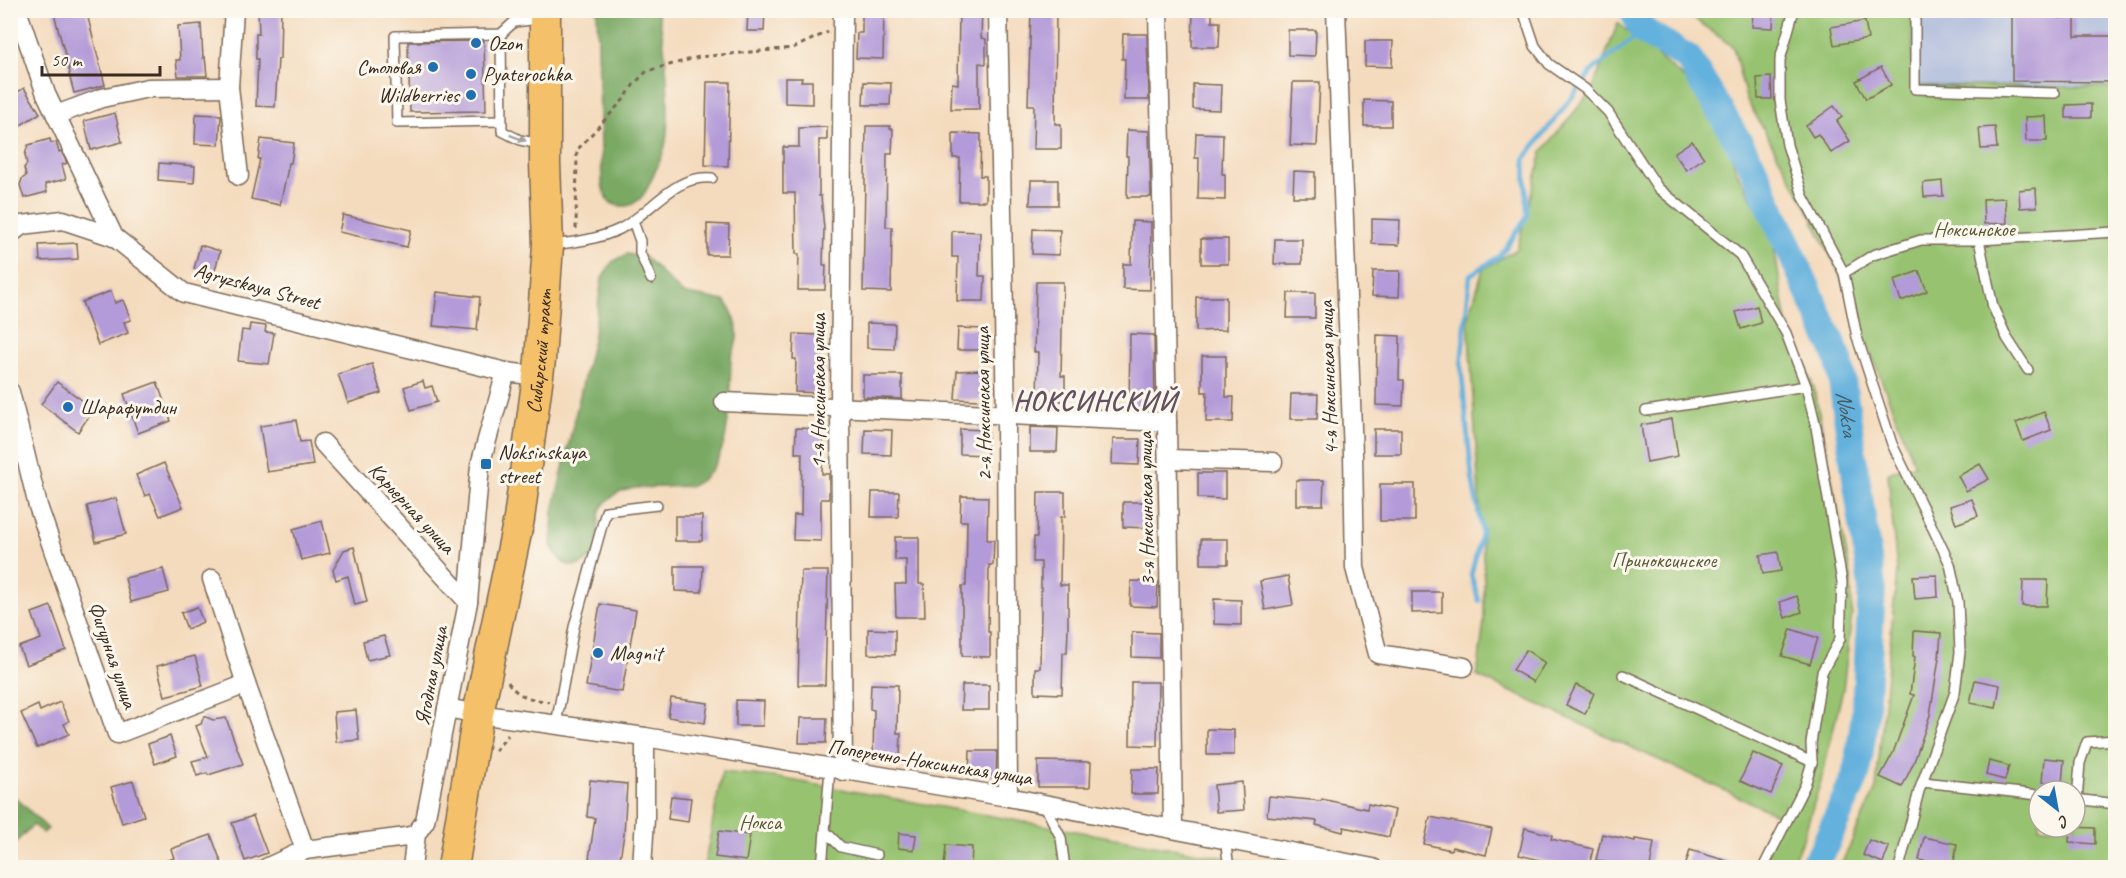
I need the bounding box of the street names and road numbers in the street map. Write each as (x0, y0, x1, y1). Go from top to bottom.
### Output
street label: Agryzskaya Street (191, 257, 325, 316)
street label: Сибирский тракт (520, 288, 558, 415)
street label: 4-я Ноксинская улица (1312, 299, 1344, 456)
street label: 1-я Ноксинская улица (805, 312, 831, 468)
street label: 2-я Ноксинская улица (969, 325, 997, 481)
street label: 3-я Ноксинская улица (1132, 430, 1160, 586)
street label: Карьерная улица (363, 457, 462, 560)
street label: Фигурная улица (83, 598, 144, 713)
street label: Ягодная улица (409, 622, 454, 728)
street label: Поперечно-Ноксинская улица (826, 733, 1036, 791)

